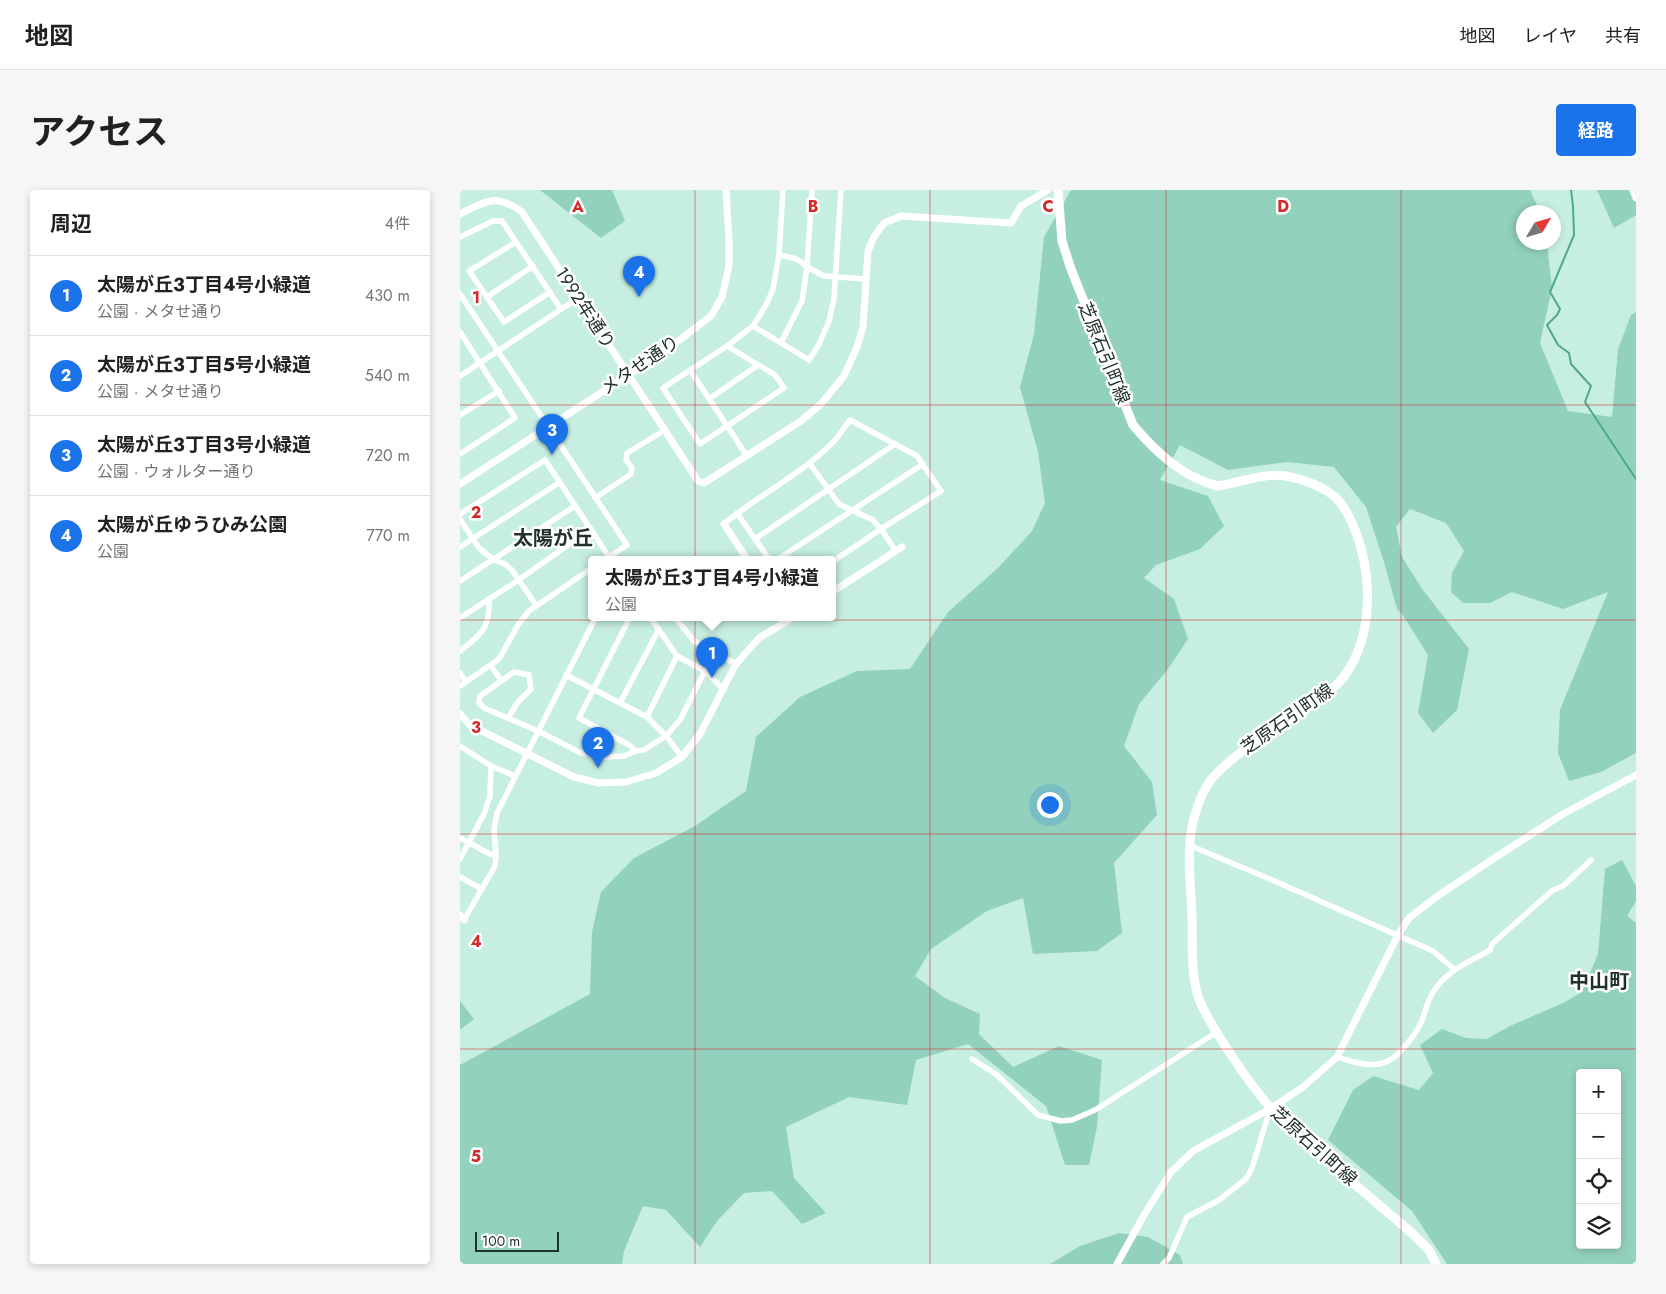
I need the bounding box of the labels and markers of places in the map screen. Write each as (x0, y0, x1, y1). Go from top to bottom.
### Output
pin: 4 (623, 256, 655, 297)
pin: 3 (536, 414, 568, 455)
pin: 1 (696, 637, 728, 678)
pin: 2 (582, 727, 614, 768)

